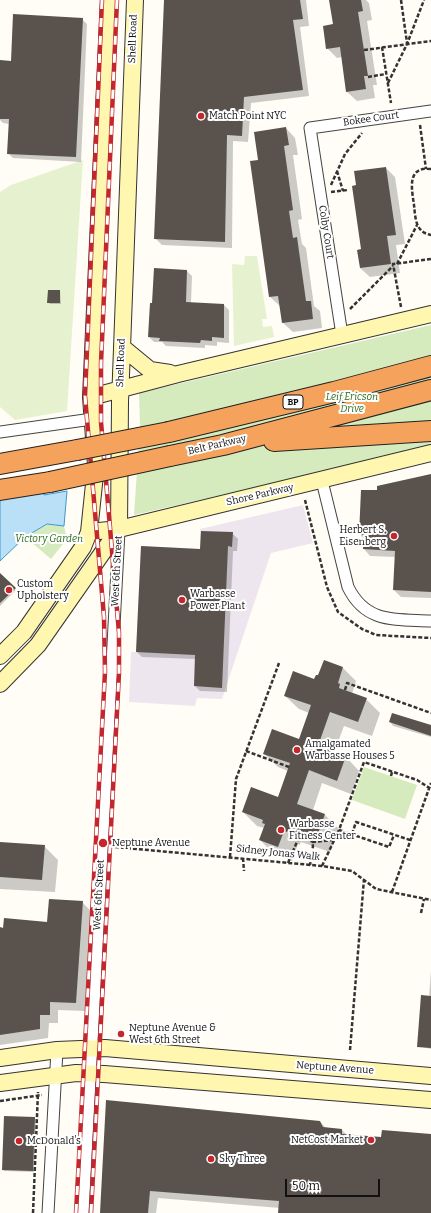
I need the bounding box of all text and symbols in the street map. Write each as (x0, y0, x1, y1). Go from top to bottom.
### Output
street label: Shell Road (126, 14, 140, 64)
street label: Bokee Court (342, 109, 400, 129)
place label: Match Point NYC (209, 110, 287, 122)
marker: Match Point NYC (196, 111, 206, 121)
street label: Colby Court (316, 204, 336, 260)
street label: Shell Road (114, 338, 128, 388)
park label: Leif Ericson Drive (326, 391, 378, 414)
road number: BP (283, 395, 303, 409)
street label: Belt Parkway (187, 432, 247, 458)
street label: Shore Parkway (225, 481, 295, 509)
place label: Herbert S. Eisenberg (339, 524, 386, 548)
marker: Herbert S. Eisenberg (389, 531, 399, 541)
park label: Victory Garden (15, 533, 83, 545)
street label: West 6th Street (109, 535, 125, 607)
place label: Custom Upholstery (17, 578, 69, 602)
marker: Custom Upholstery (4, 585, 14, 595)
place label: Warbasse Power Plant (190, 588, 245, 612)
marker: Warbasse Power Plant (177, 595, 187, 605)
place label: Amalgamated Warbasse Houses 5 (305, 738, 395, 762)
marker: Amalgamated Warbasse Houses 5 (292, 745, 302, 755)
place label: Warbasse Fitness Center (289, 818, 356, 842)
marker: Warbasse Fitness Center (276, 825, 286, 835)
marker: Neptune Avenue (97, 837, 109, 849)
place label: Neptune Avenue (112, 837, 190, 849)
street label: Sidney Jonas Walk (235, 843, 321, 863)
street label: West 6th Street (91, 859, 107, 931)
place label: Neptune Avenue & West 6th Street (129, 1022, 216, 1046)
marker: Neptune Avenue & West 6th Street (116, 1029, 126, 1039)
street label: Neptune Avenue (296, 1059, 374, 1077)
place label: NetCost Market (291, 1134, 363, 1146)
place label: McDonald's (27, 1135, 81, 1147)
marker: NetCost Market (366, 1135, 376, 1145)
marker: McDonald's (14, 1136, 24, 1146)
place label: Sky Three (219, 1153, 265, 1165)
marker: Sky Three (206, 1154, 216, 1164)
scale bar (287, 1171, 382, 1197)
text: 50 m (292, 1179, 320, 1193)

